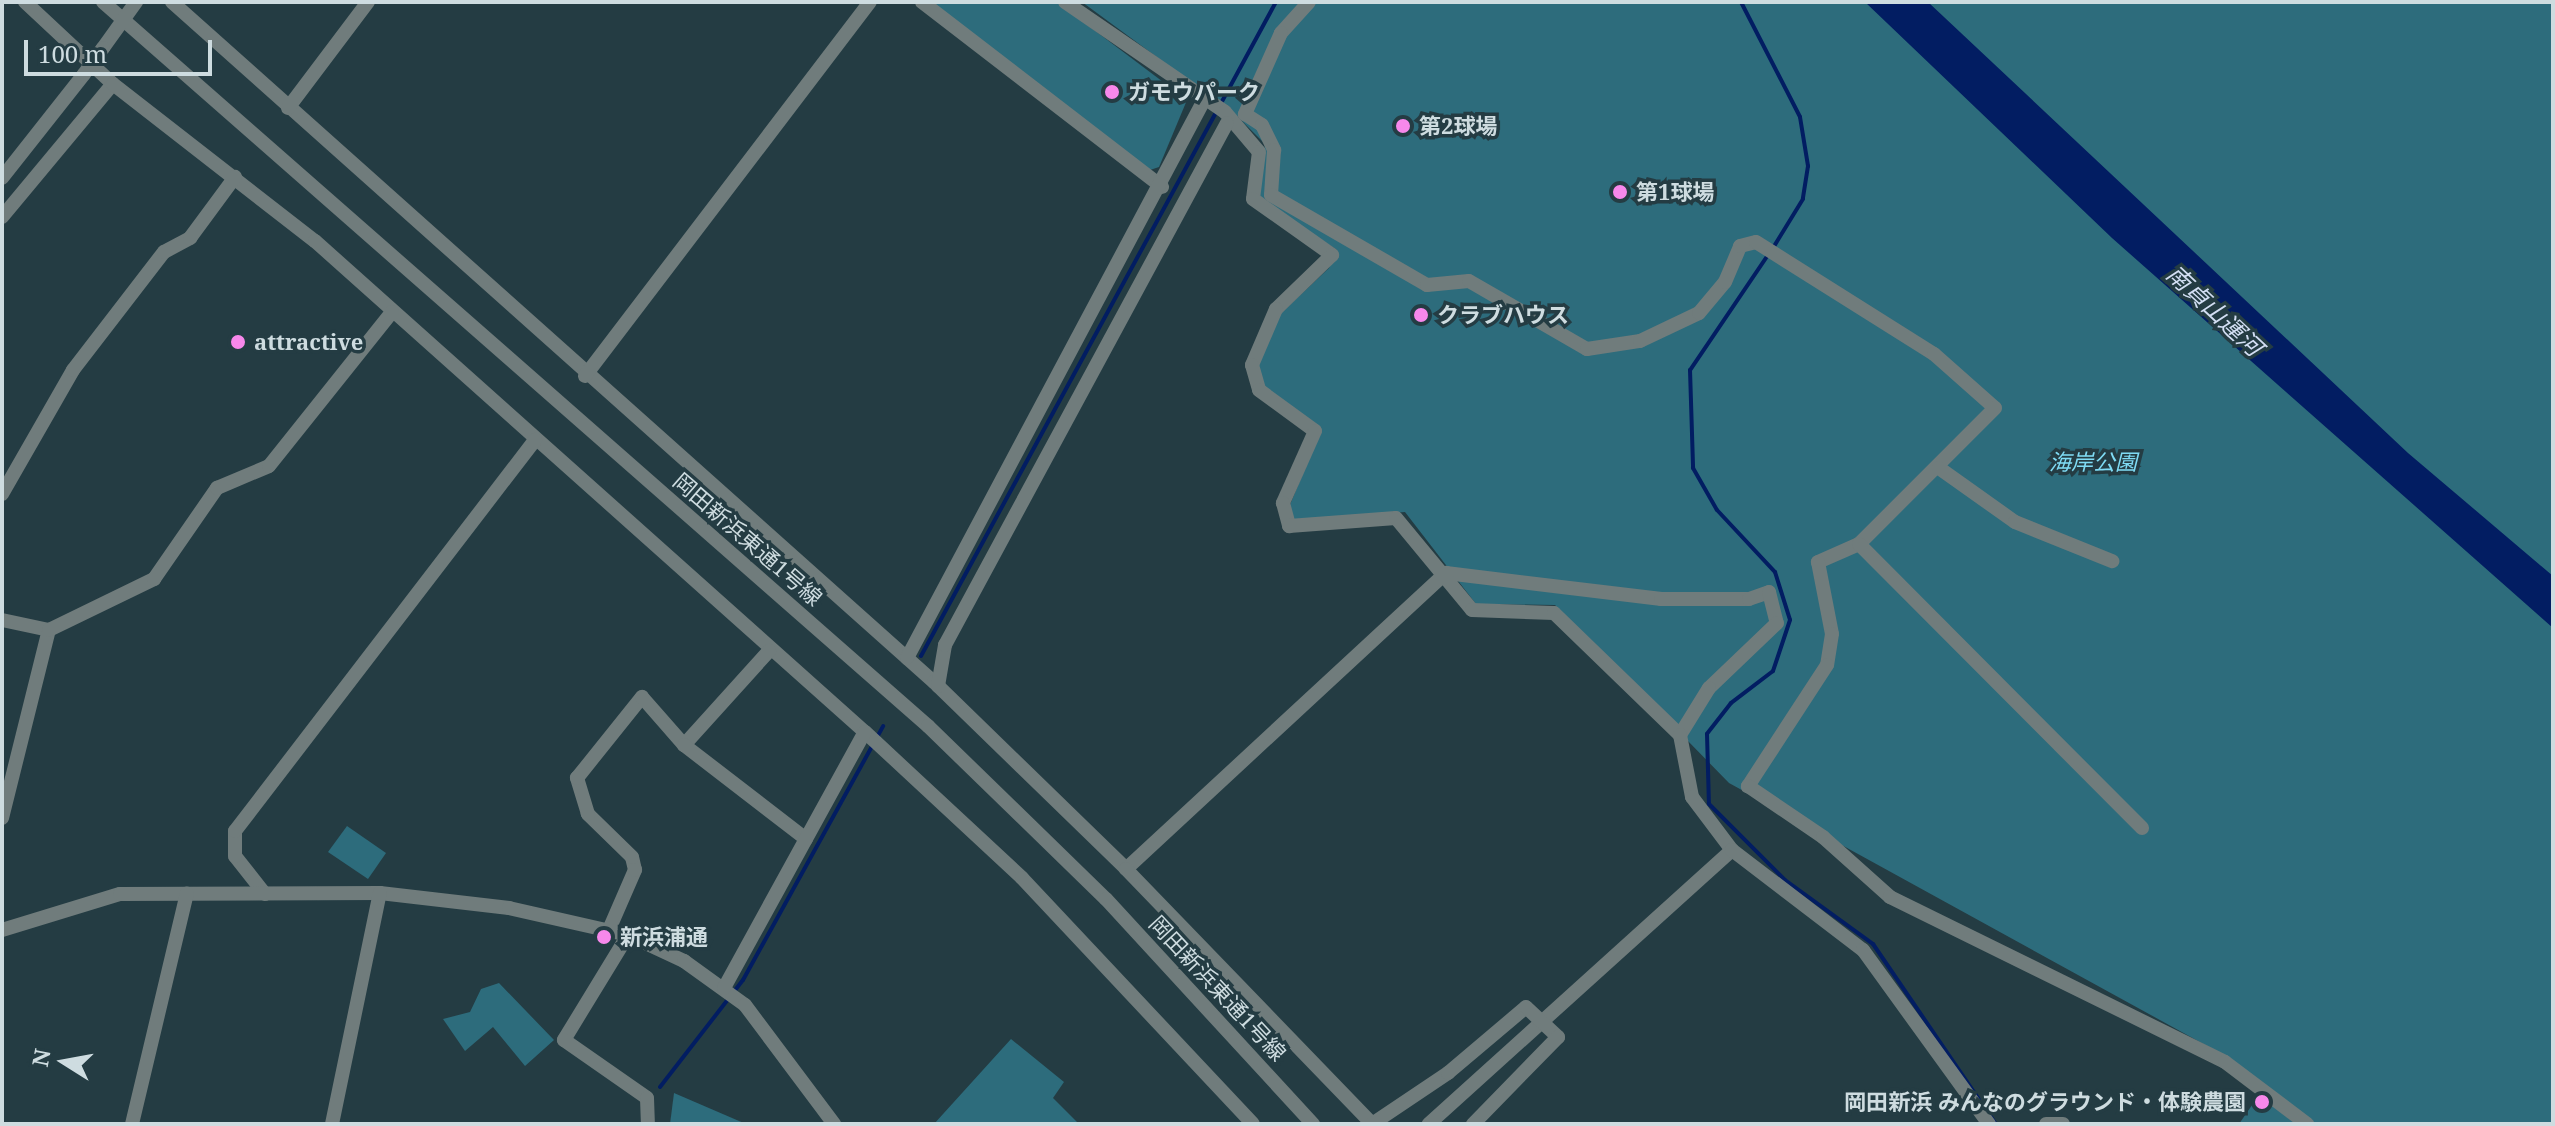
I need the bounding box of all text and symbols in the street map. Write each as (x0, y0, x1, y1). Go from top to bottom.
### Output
scale bar (28, 24, 216, 74)
text: 100 m (38, 37, 107, 70)
place label: ガモウパーク (1128, 79, 1260, 105)
marker: ガモウパーク (1103, 83, 1121, 101)
place label: 第2球場 (1419, 113, 1497, 139)
marker: 第2球場 (1394, 117, 1412, 135)
place label: 第1球場 (1636, 179, 1714, 205)
marker: 第1球場 (1611, 183, 1629, 201)
water label: 南貞山運河 (2161, 259, 2269, 361)
place label: クラブハウス (1437, 302, 1569, 328)
marker: クラブハウス (1412, 306, 1430, 324)
place label: attractive (254, 329, 363, 355)
marker: attractive (229, 333, 247, 351)
park label: 海岸公園 (2049, 449, 2137, 475)
street label: 岡田新浜東通1号線 (668, 467, 828, 611)
street label: 岡田新浜東通1号線 (1144, 910, 1292, 1066)
place label: 新浜浦通 (620, 924, 708, 950)
marker: 新浜浦通 (595, 928, 613, 946)
north arrow (24, 1022, 104, 1102)
text: N (24, 1046, 57, 1069)
place label: 岡田新浜 みんなのグラウンド・体験農園 (1844, 1089, 2246, 1115)
marker: 岡田新浜 みんなのグラウンド・体験農園 (2253, 1093, 2271, 1111)

